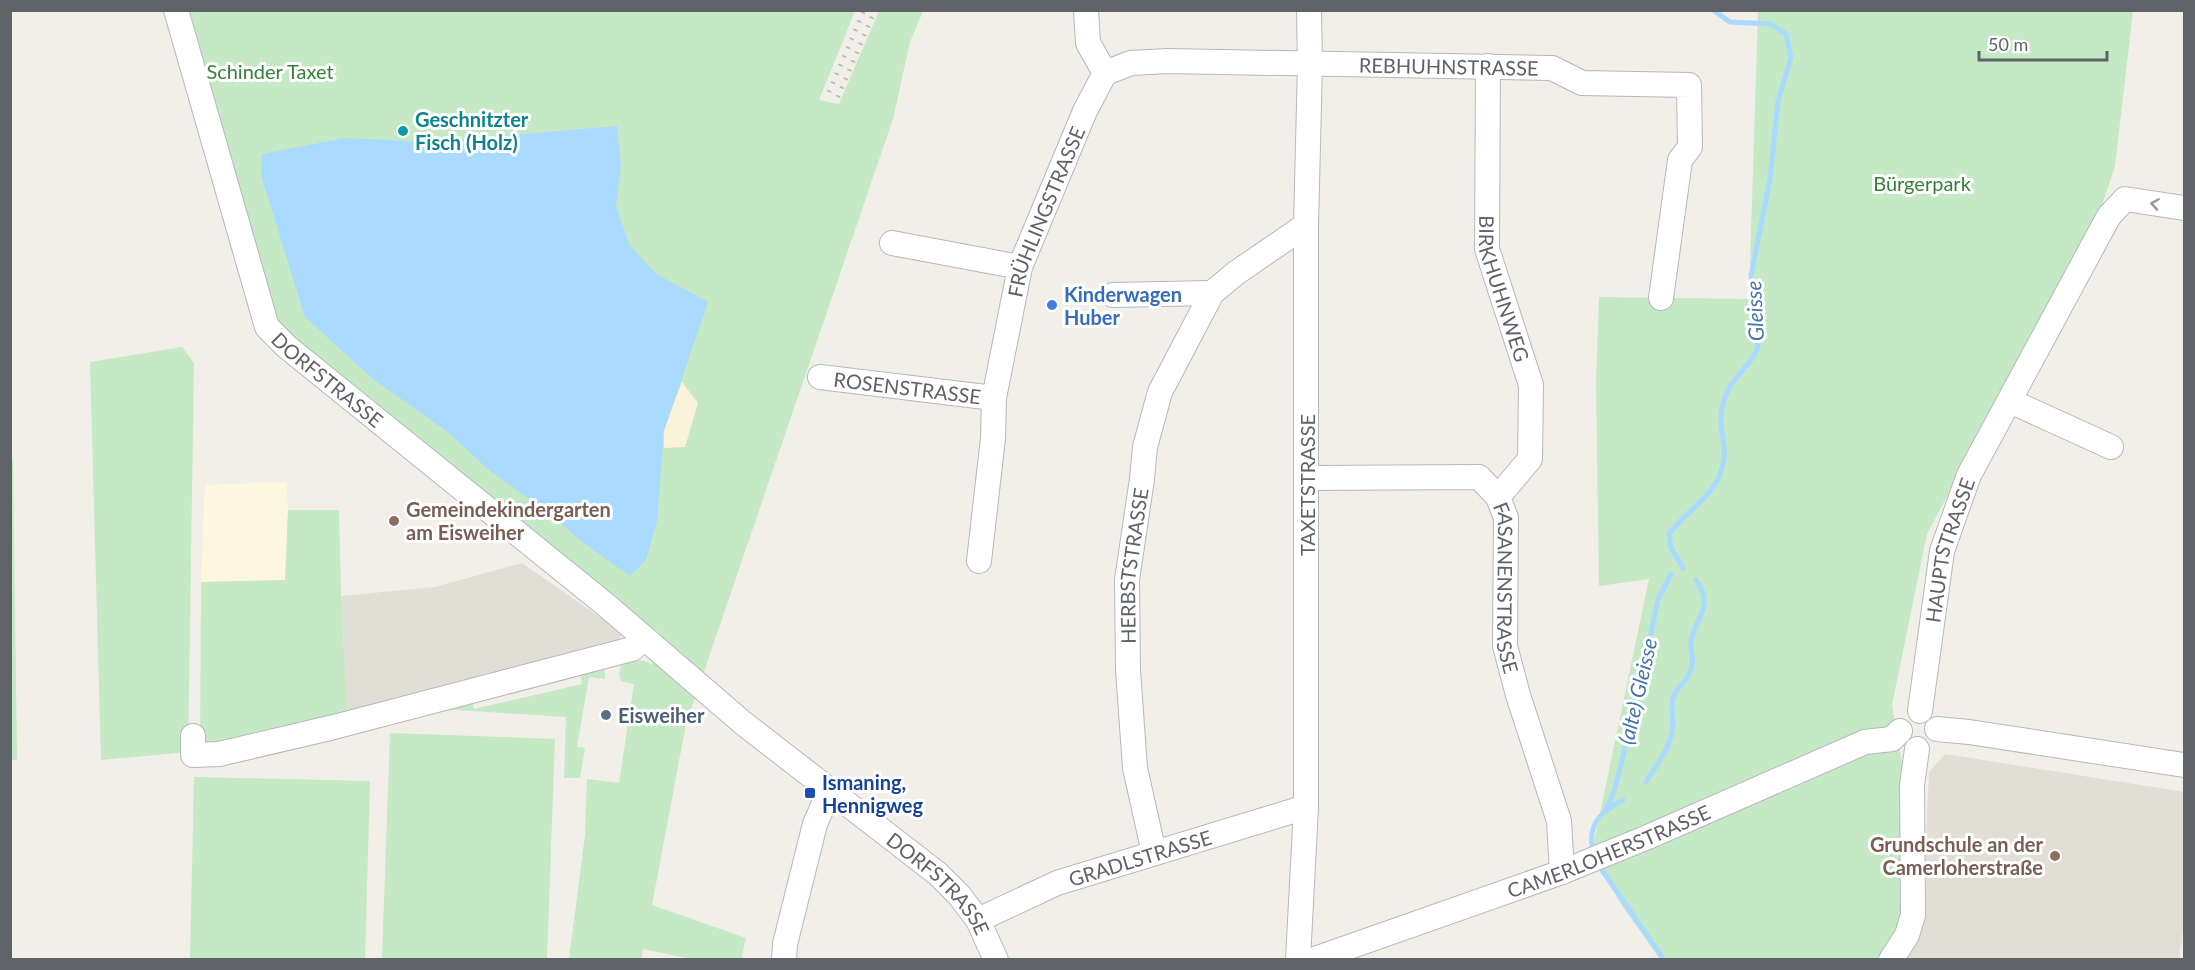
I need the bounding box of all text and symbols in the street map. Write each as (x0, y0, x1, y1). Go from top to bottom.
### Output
scale bar (1979, 24, 2106, 62)
text: 50 m (1988, 33, 2028, 55)
street label: REBHUHNSTRASSE (1359, 52, 1539, 80)
park label: Schinder Taxet (206, 59, 334, 83)
place label: Geschnitzter Fisch (Holz) (415, 107, 529, 154)
street label: FRÜHLINGSTRASSE (1002, 123, 1089, 299)
marker: Geschnitzter Fisch (Holz) (396, 124, 410, 138)
park label: Bürgerpark (1873, 171, 1972, 195)
one-way arrow (2150, 198, 2159, 210)
street label: BIRKHUHNWEG (1475, 215, 1535, 365)
water label: Gleisse (1740, 280, 1768, 342)
place label: Kinderwagen Huber (1064, 282, 1182, 329)
marker: Kinderwagen Huber (1045, 298, 1059, 312)
street label: DORFSTRASSE (267, 327, 388, 432)
street label: ROSENSTRASSE (832, 367, 982, 408)
street label: TAXETSTRASSE (1295, 414, 1319, 556)
street label: HAUPTSTRASSE (1920, 474, 1979, 624)
street label: HERBSTSTRASSE (1115, 486, 1153, 644)
place label: Gemeindekindergarten am Eisweiher (406, 497, 611, 544)
street label: FASANENSTRASSE (1489, 499, 1524, 676)
marker: Gemeindekindergarten am Eisweiher (387, 514, 401, 528)
water label: (alte) Gleisse (1613, 636, 1661, 746)
place label: Eisweiher (618, 703, 705, 727)
marker: Eisweiher (599, 708, 613, 722)
place label: Ismaning, Hennigweg (822, 770, 924, 817)
marker: Ismaning, Hennigweg (803, 786, 817, 800)
street label: CAMERLOHERSTRASSE (1504, 799, 1714, 902)
street label: GRADLSTRASSE (1066, 825, 1214, 891)
street label: DORFSTRASSE (882, 827, 995, 938)
place label: Grundschule an der Camerloherstraße (1870, 832, 2044, 879)
marker: Grundschule an der Camerloherstraße (2048, 849, 2062, 863)

